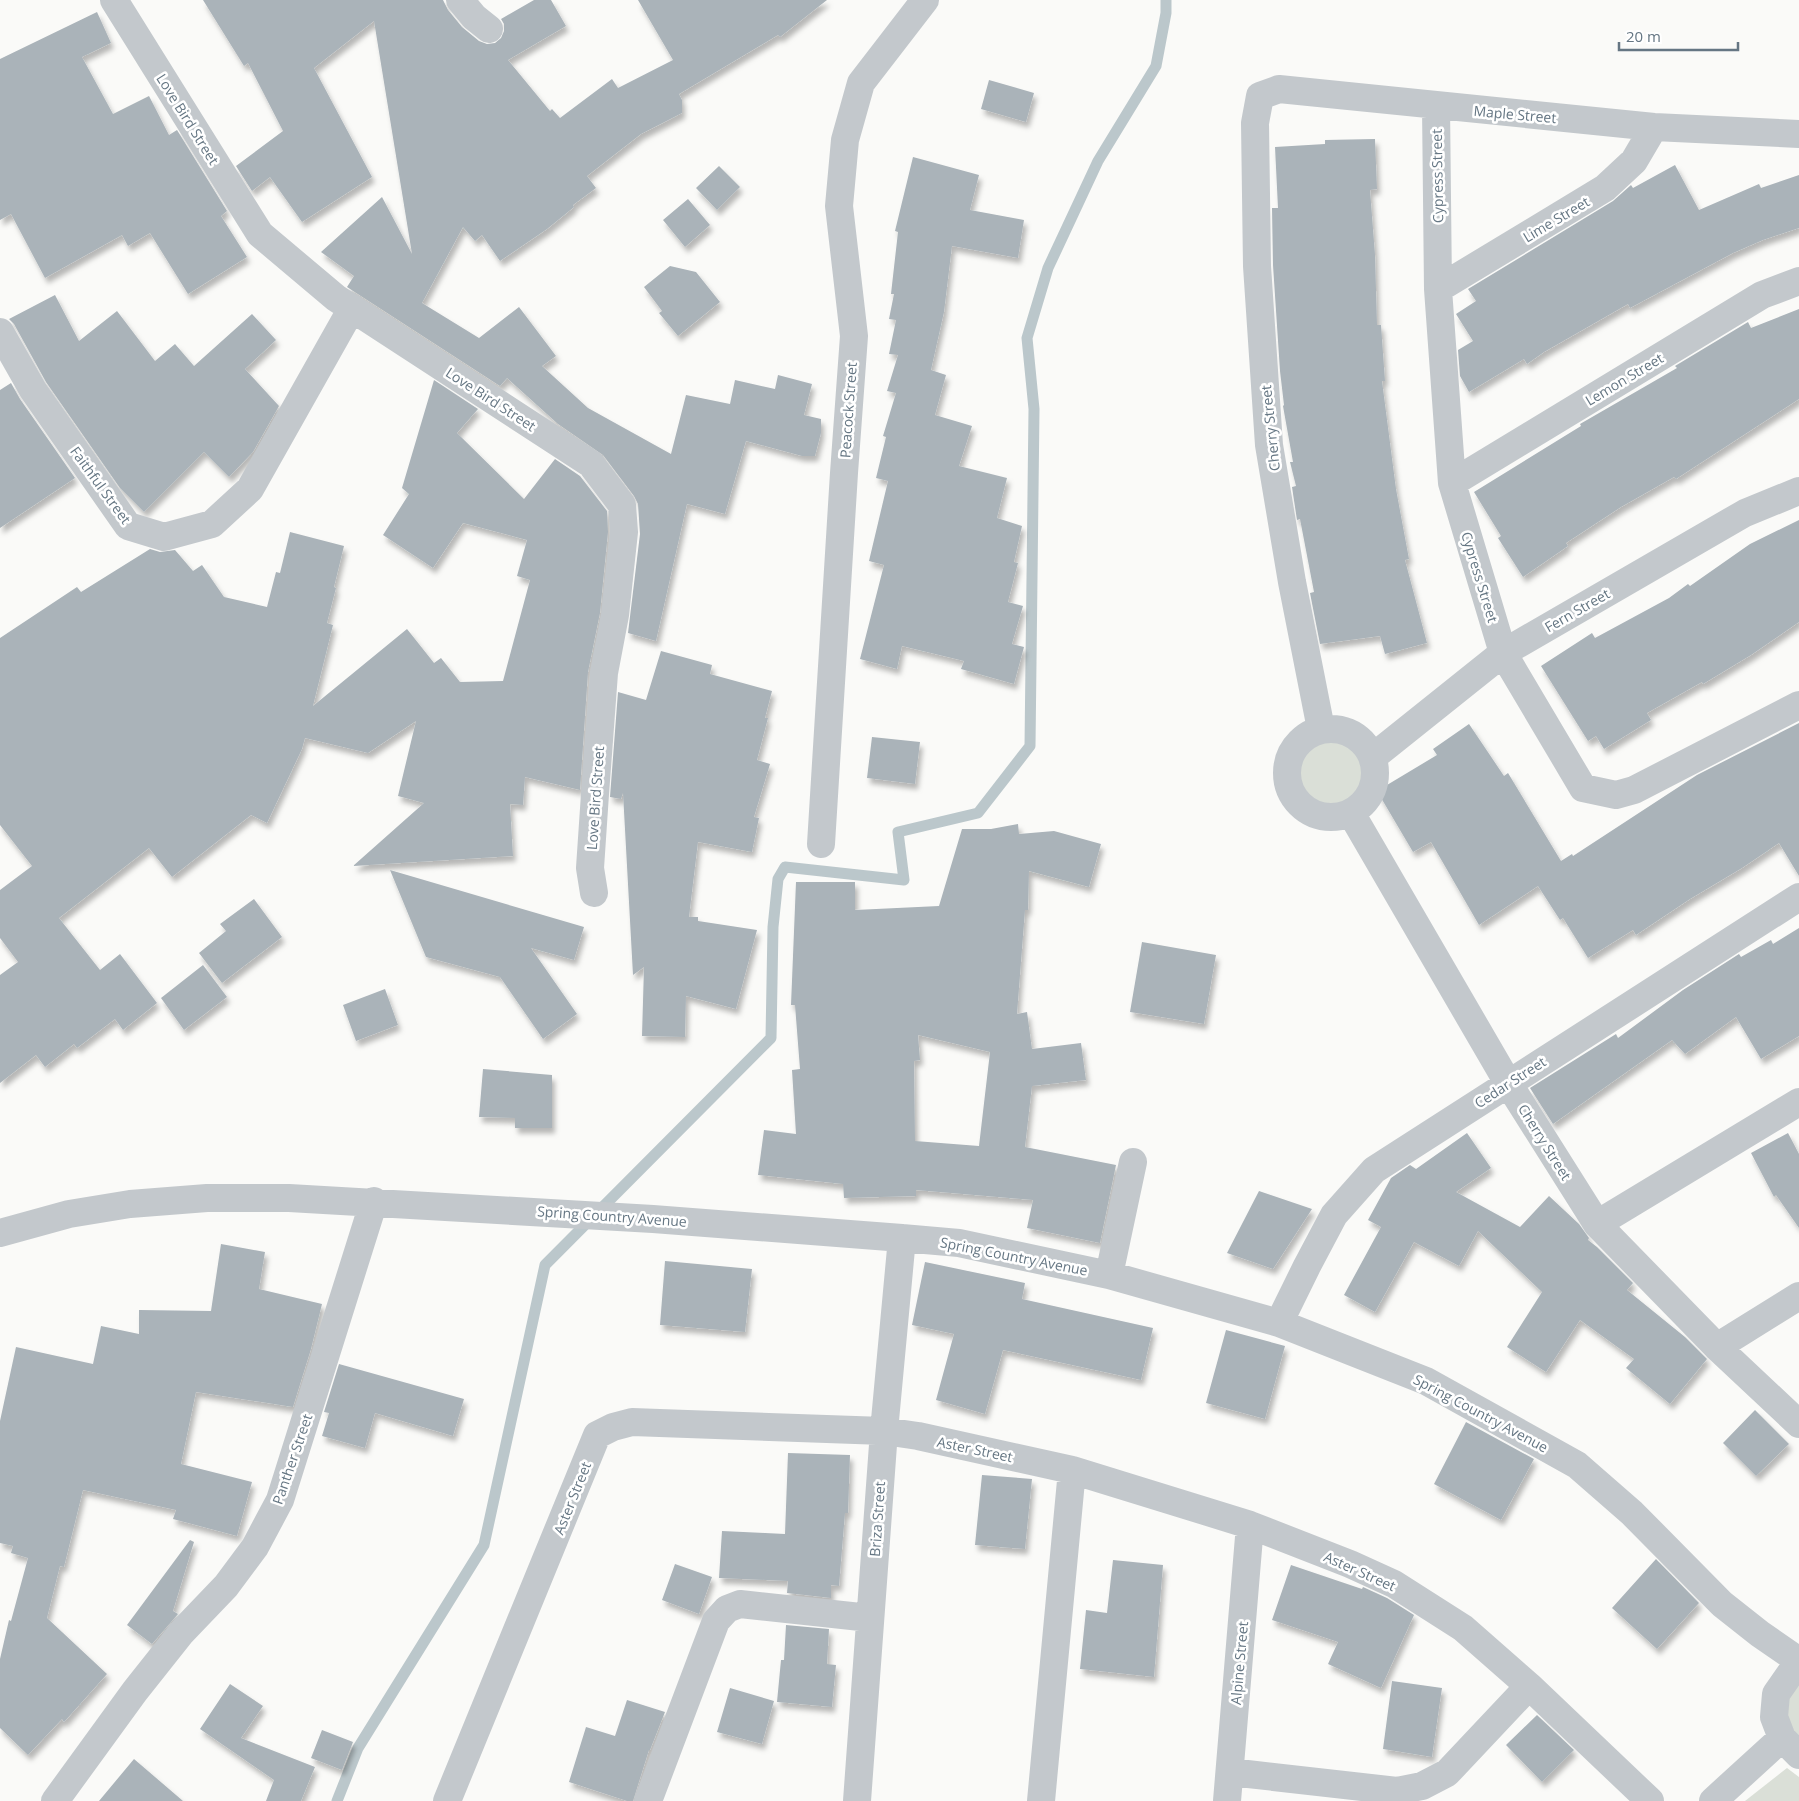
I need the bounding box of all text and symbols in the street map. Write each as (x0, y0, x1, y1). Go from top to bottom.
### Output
scale bar (1619, 20, 1738, 52)
text: 20 m (1626, 26, 1661, 46)
street label: Love Bird Street (152, 70, 224, 168)
street label: Maple Street (1473, 101, 1557, 127)
street label: Cypress Street (1427, 129, 1447, 223)
street label: Lime Street (1519, 192, 1593, 246)
street label: Lemon Street (1581, 348, 1667, 410)
street label: Peacock Street (835, 361, 861, 459)
street label: Love Bird Street (442, 363, 540, 435)
street label: Cherry Street (1256, 384, 1284, 472)
street label: Faithful Street (66, 442, 136, 528)
street label: Cypress Street (1457, 529, 1503, 625)
street label: Fern Street (1541, 584, 1613, 636)
street label: Love Bird Street (582, 746, 608, 850)
street label: Cedar Street (1471, 1052, 1549, 1112)
street label: Cherry Street (1514, 1100, 1576, 1184)
street label: Spring Country Avenue (537, 1201, 688, 1231)
street label: Spring Country Avenue (939, 1232, 1089, 1280)
street label: Spring Country Avenue (1410, 1369, 1552, 1457)
street label: Panther Street (268, 1411, 316, 1507)
street label: Aster Street (935, 1432, 1015, 1466)
street label: Aster Street (549, 1459, 595, 1537)
street label: Briza Street (865, 1481, 889, 1557)
street label: Aster Street (1321, 1547, 1399, 1595)
street label: Alpine Street (1226, 1620, 1252, 1706)

